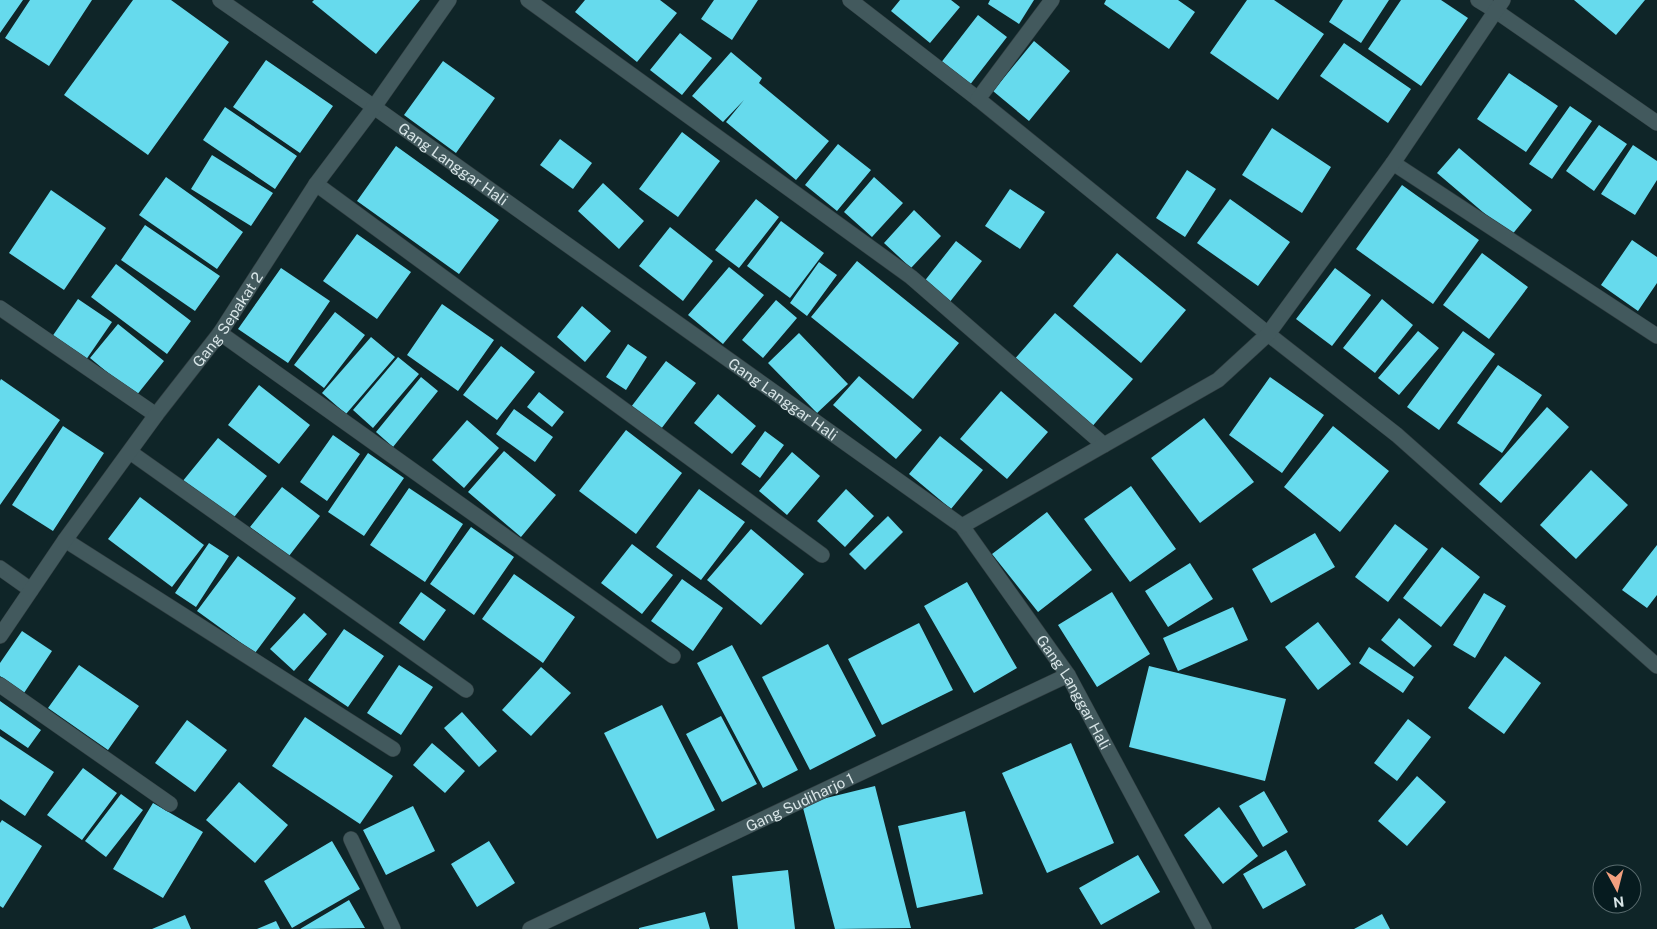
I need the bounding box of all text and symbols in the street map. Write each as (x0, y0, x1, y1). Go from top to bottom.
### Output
street label: Gang Langgar Hali (395, 119, 511, 208)
street label: Gang Sepakat 2 (189, 269, 266, 370)
street label: Gang Langgar Hali (725, 354, 841, 443)
street label: Gang Langgar Hali (1033, 631, 1115, 752)
street label: Gang Sudiharjo 1 (743, 769, 856, 835)
north arrow (1592, 864, 1642, 914)
text: N (1612, 893, 1625, 911)

